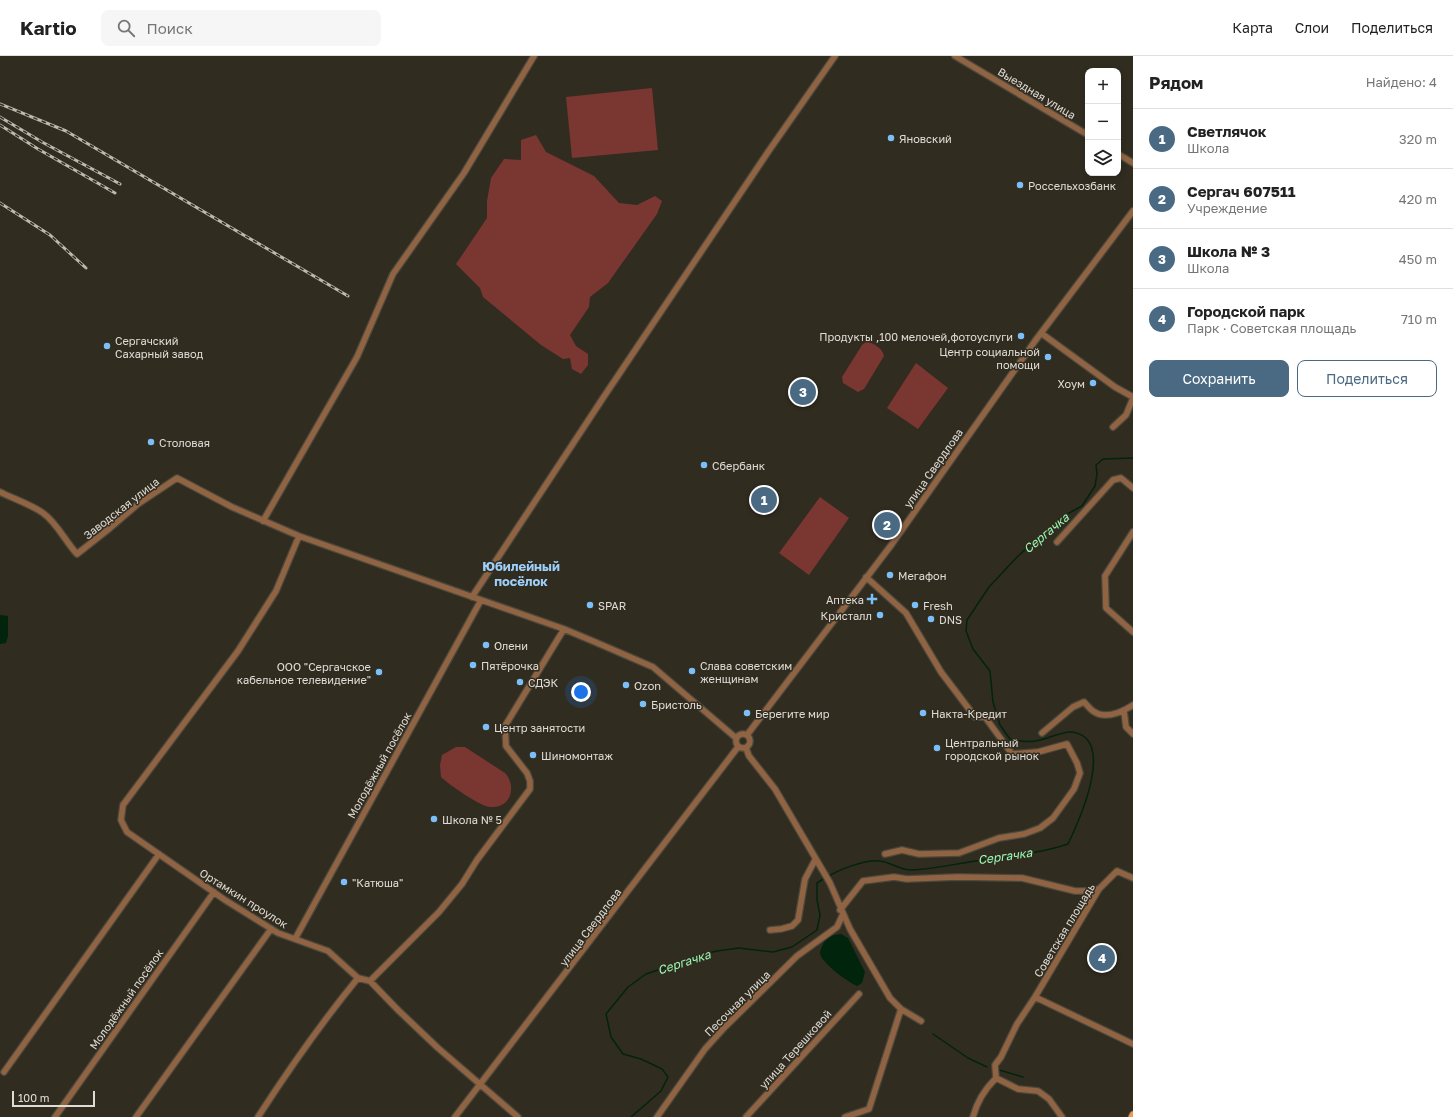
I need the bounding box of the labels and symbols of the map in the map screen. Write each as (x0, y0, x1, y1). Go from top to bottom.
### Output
street label: Выездная улица (996, 65, 1078, 121)
place label: Яновский (899, 132, 952, 145)
marker: Яновский (886, 133, 896, 143)
place label: Россельхозбанк (1028, 179, 1117, 192)
marker: Россельхозбанк (1015, 180, 1025, 190)
place label: Продукты ,100 мелочей,фотоуслуги (819, 330, 1013, 343)
marker: Продукты ,100 мелочей,фотоуслуги (1016, 331, 1026, 341)
place label: Сергачский Сахарный завод (115, 334, 204, 360)
marker: Сергачский Сахарный завод (102, 341, 112, 351)
place label: Центр социальной помощи (939, 345, 1040, 371)
marker: Центр социальной помощи (1043, 352, 1053, 362)
pin: 3 (790, 377, 816, 407)
place label: Хоум (1058, 377, 1085, 390)
marker: Хоум (1088, 378, 1098, 388)
street label: улица Свердлова (901, 426, 965, 510)
place label: Столовая (159, 436, 210, 449)
marker: Столовая (146, 437, 156, 447)
place label: Сбербанк (712, 459, 766, 472)
marker: Сбербанк (699, 460, 709, 470)
street label: Заводская улица (81, 474, 161, 542)
pin: 1 (751, 485, 777, 515)
water label: Сергачка (1020, 509, 1073, 556)
pin: 2 (874, 510, 900, 540)
district label: Юбилейный посёлок (482, 558, 560, 589)
place label: Мегафон (898, 569, 946, 582)
marker: Мегафон (885, 570, 895, 580)
place label: Аптека (826, 593, 864, 606)
marker: Аптека (867, 594, 877, 604)
place label: SPAR (598, 599, 626, 612)
place label: Fresh (923, 599, 953, 612)
marker: SPAR (585, 600, 595, 610)
marker: Fresh (910, 600, 920, 610)
place label: Кристалл (821, 609, 872, 622)
marker: Кристалл (875, 610, 885, 620)
place label: DNS (939, 613, 962, 626)
marker: DNS (926, 614, 936, 624)
place label: Олени (494, 639, 528, 652)
marker: Олени (481, 640, 491, 650)
place label: Пятёрочка (481, 659, 539, 672)
place label: Слава советским женщинам (700, 659, 792, 685)
place label: ООО "Сергачское кабельное телевидение" (237, 660, 371, 686)
marker: Пятёрочка (468, 660, 478, 670)
marker: Слава советским женщинам (687, 666, 697, 676)
marker: ООО "Сергачское кабельное телевидение" (374, 667, 384, 677)
place label: СДЭК (528, 676, 559, 689)
marker: СДЭК (515, 677, 525, 687)
place label: Ozon (634, 679, 661, 692)
marker: Ozon (621, 680, 631, 690)
your location (571, 682, 591, 702)
place label: Бристоль (651, 698, 702, 711)
marker: Бристоль (638, 699, 648, 709)
place label: Берегите мир (755, 707, 830, 720)
place label: Накта-Кредит (931, 707, 1008, 720)
marker: Берегите мир (742, 708, 752, 718)
marker: Накта-Кредит (918, 708, 928, 718)
street label: Молодёжный посёлок (344, 709, 414, 820)
place label: Центр занятости (494, 721, 585, 734)
marker: Центр занятости (481, 722, 491, 732)
place label: Центральный городской рынок (945, 736, 1040, 762)
marker: Центральный городской рынок (932, 743, 942, 753)
place label: Шиномонтаж (541, 749, 613, 762)
marker: Шиномонтаж (528, 750, 538, 760)
place label: Школа № 5 (442, 813, 502, 826)
marker: Школа № 5 (429, 814, 439, 824)
water label: Сергачка (977, 845, 1034, 867)
street label: Ортамкин проулок (197, 866, 291, 931)
place label: "Катюша" (352, 876, 403, 889)
marker: "Катюша" (339, 877, 349, 887)
street label: Советская площадь (1031, 881, 1097, 979)
street label: улица Свердлова (557, 886, 623, 968)
pin: 4 (1089, 943, 1115, 973)
street label: Молодёжный посёлок (86, 946, 166, 1052)
water label: Сергачка (656, 946, 714, 978)
street label: Песочная улица (701, 967, 773, 1039)
street label: улица Терешковой (756, 1007, 834, 1091)
scale bar (12, 1089, 95, 1108)

